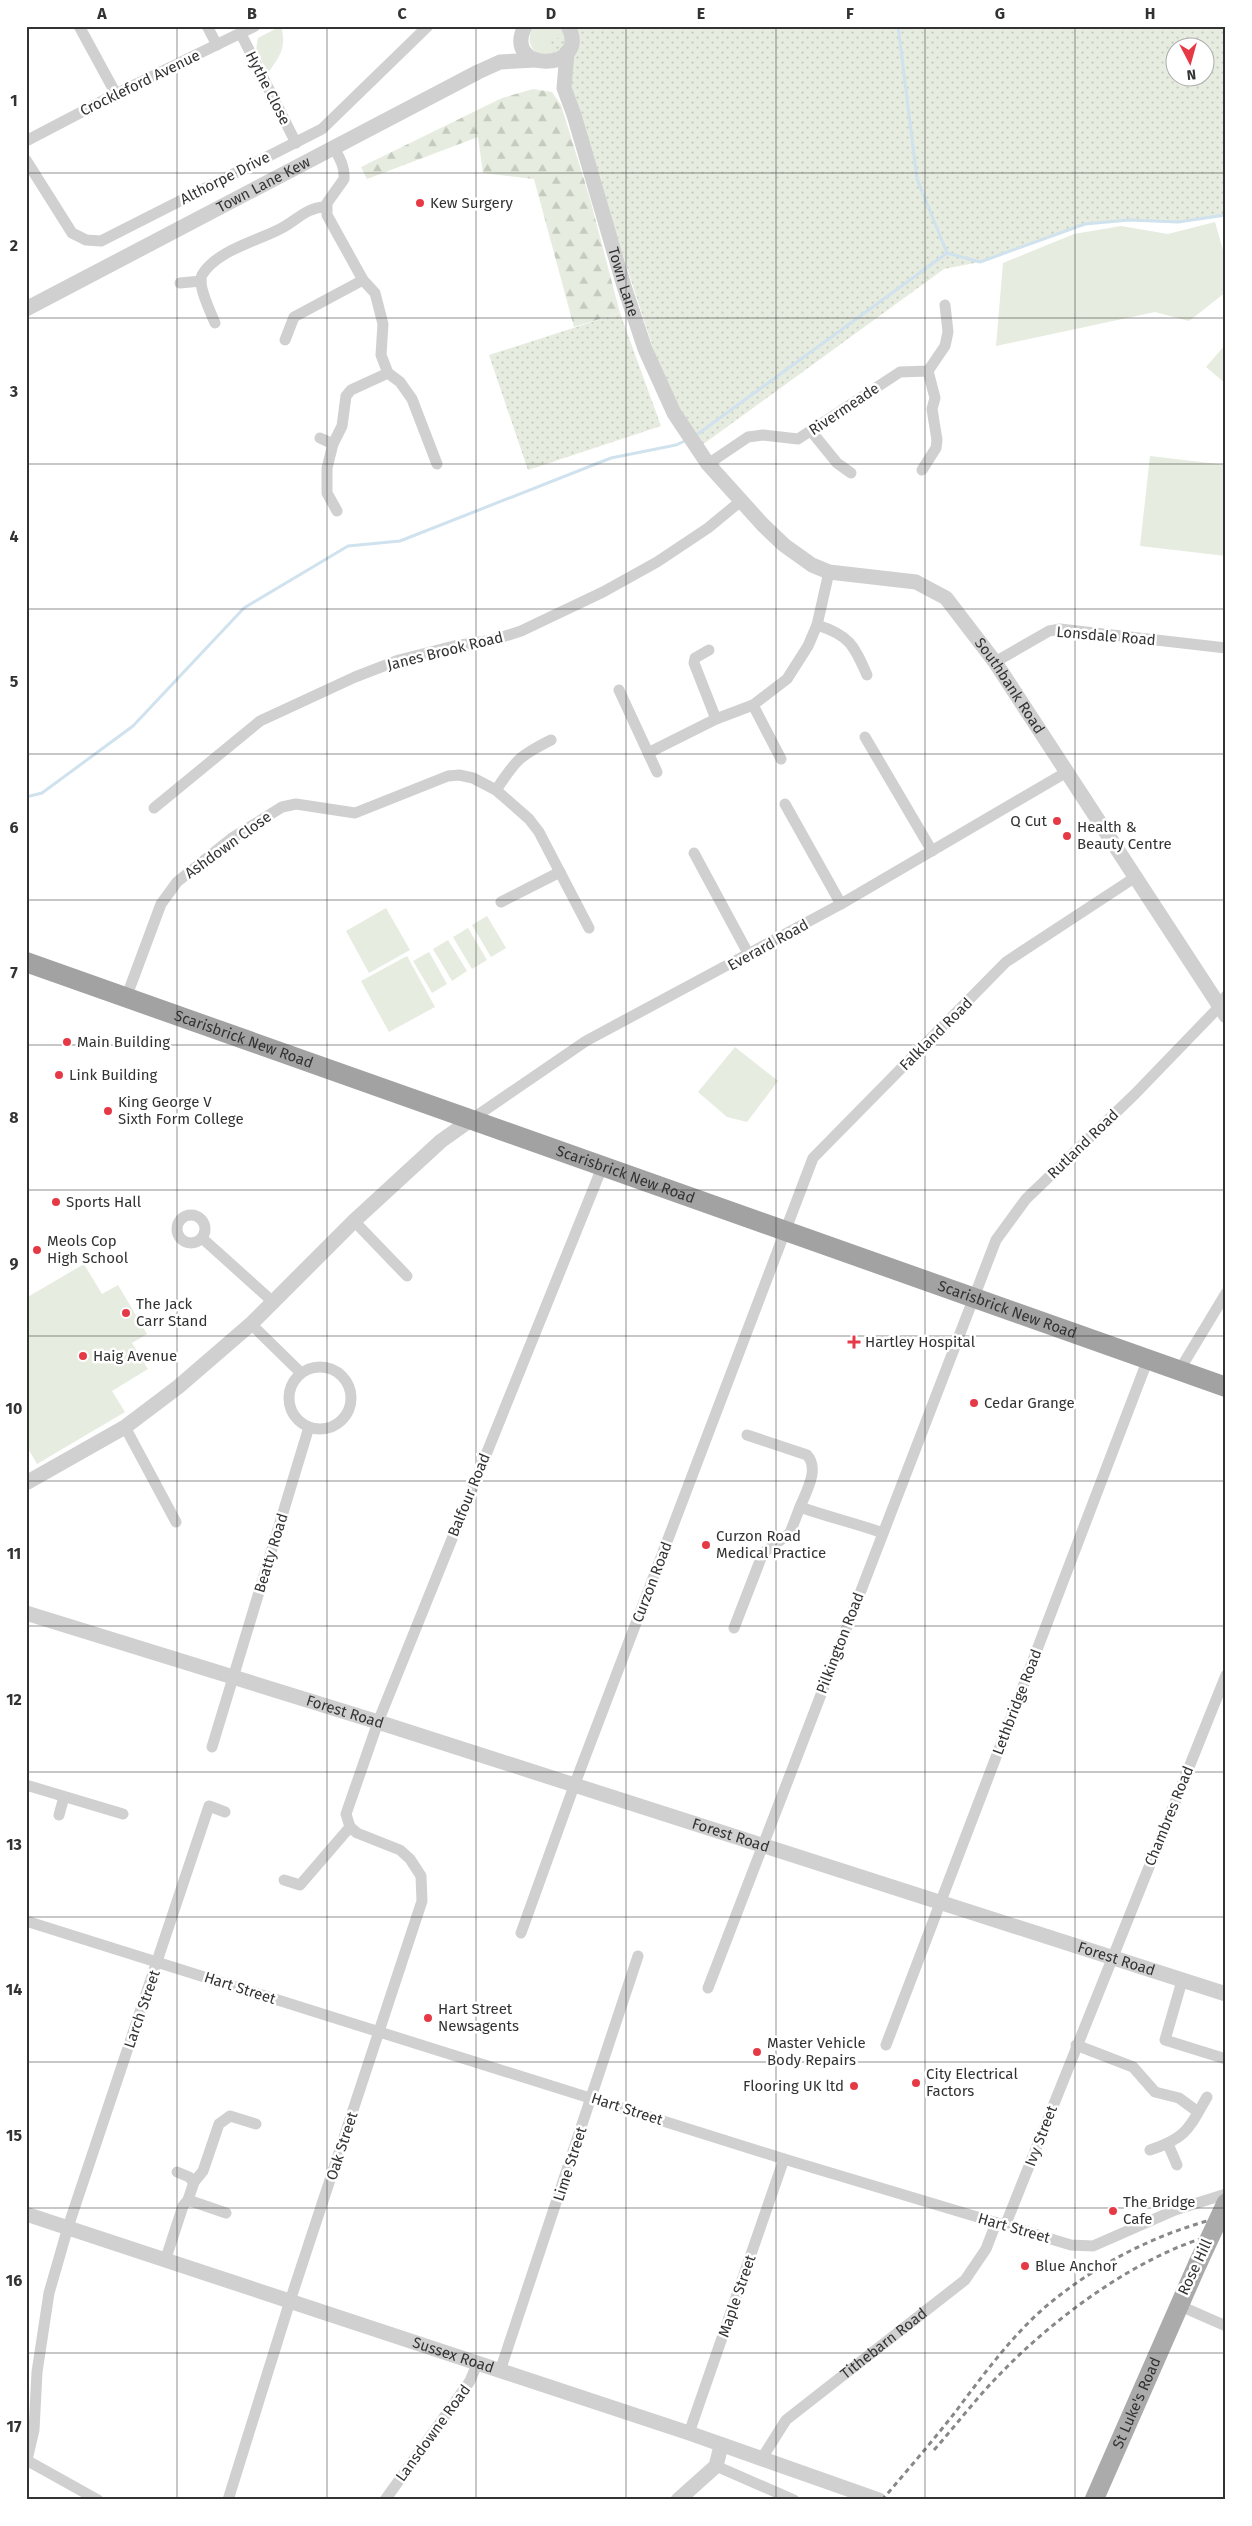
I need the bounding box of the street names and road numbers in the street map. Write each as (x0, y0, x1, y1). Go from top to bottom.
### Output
street label: Crockleford Avenue (77, 46, 203, 120)
street label: Hythe Close (242, 48, 294, 128)
street label: Althorpe Drive (177, 148, 273, 208)
street label: Town Lane Kew (213, 152, 313, 217)
street label: Town Lane (604, 245, 643, 319)
street label: Rivermeade (805, 379, 883, 439)
street label: Lonsdale Road (1056, 623, 1156, 649)
street label: Janes Brook Road (385, 628, 505, 674)
street label: Southbank Road (971, 634, 1048, 737)
street label: Ashdown Close (181, 808, 275, 882)
street label: Everard Road (724, 915, 812, 975)
street label: Falkland Road (896, 994, 976, 1074)
street label: Scarisbrick New Road (172, 1006, 316, 1072)
street label: Rutland Road (1044, 1106, 1122, 1182)
street label: Scarisbrick New Road (554, 1141, 697, 1207)
street label: Scarisbrick New Road (935, 1277, 1079, 1342)
street label: Balfour Road (444, 1451, 494, 1539)
street label: Beatty Road (250, 1511, 292, 1595)
street label: Curzon Road (628, 1539, 676, 1625)
street label: Pilkington Road (812, 1590, 868, 1696)
street label: Lethbridge Road (989, 1647, 1045, 1757)
street label: Forest Road (304, 1691, 386, 1732)
street label: Chambres Road (1141, 1763, 1197, 1869)
street label: Forest Road (690, 1814, 772, 1856)
street label: Forest Road (1076, 1938, 1157, 1980)
street label: Larch Street (120, 1967, 164, 2050)
street label: Hart Street (202, 1968, 279, 2008)
street label: Hart Street (589, 2089, 666, 2129)
street label: Ivy Street (1021, 2102, 1061, 2169)
street label: Oak Street (323, 2109, 362, 2182)
street label: Lime Street (549, 2124, 591, 2204)
street label: Hart Street (976, 2209, 1053, 2247)
street label: Rose Hill (1174, 2235, 1216, 2298)
street label: Maple Street (715, 2252, 760, 2340)
street label: Tithebarn Road (837, 2304, 930, 2383)
street label: Sussex Road (410, 2333, 496, 2377)
street label: St Luke's Road (1109, 2354, 1165, 2451)
street label: Lansdowne Road (392, 2381, 474, 2485)

